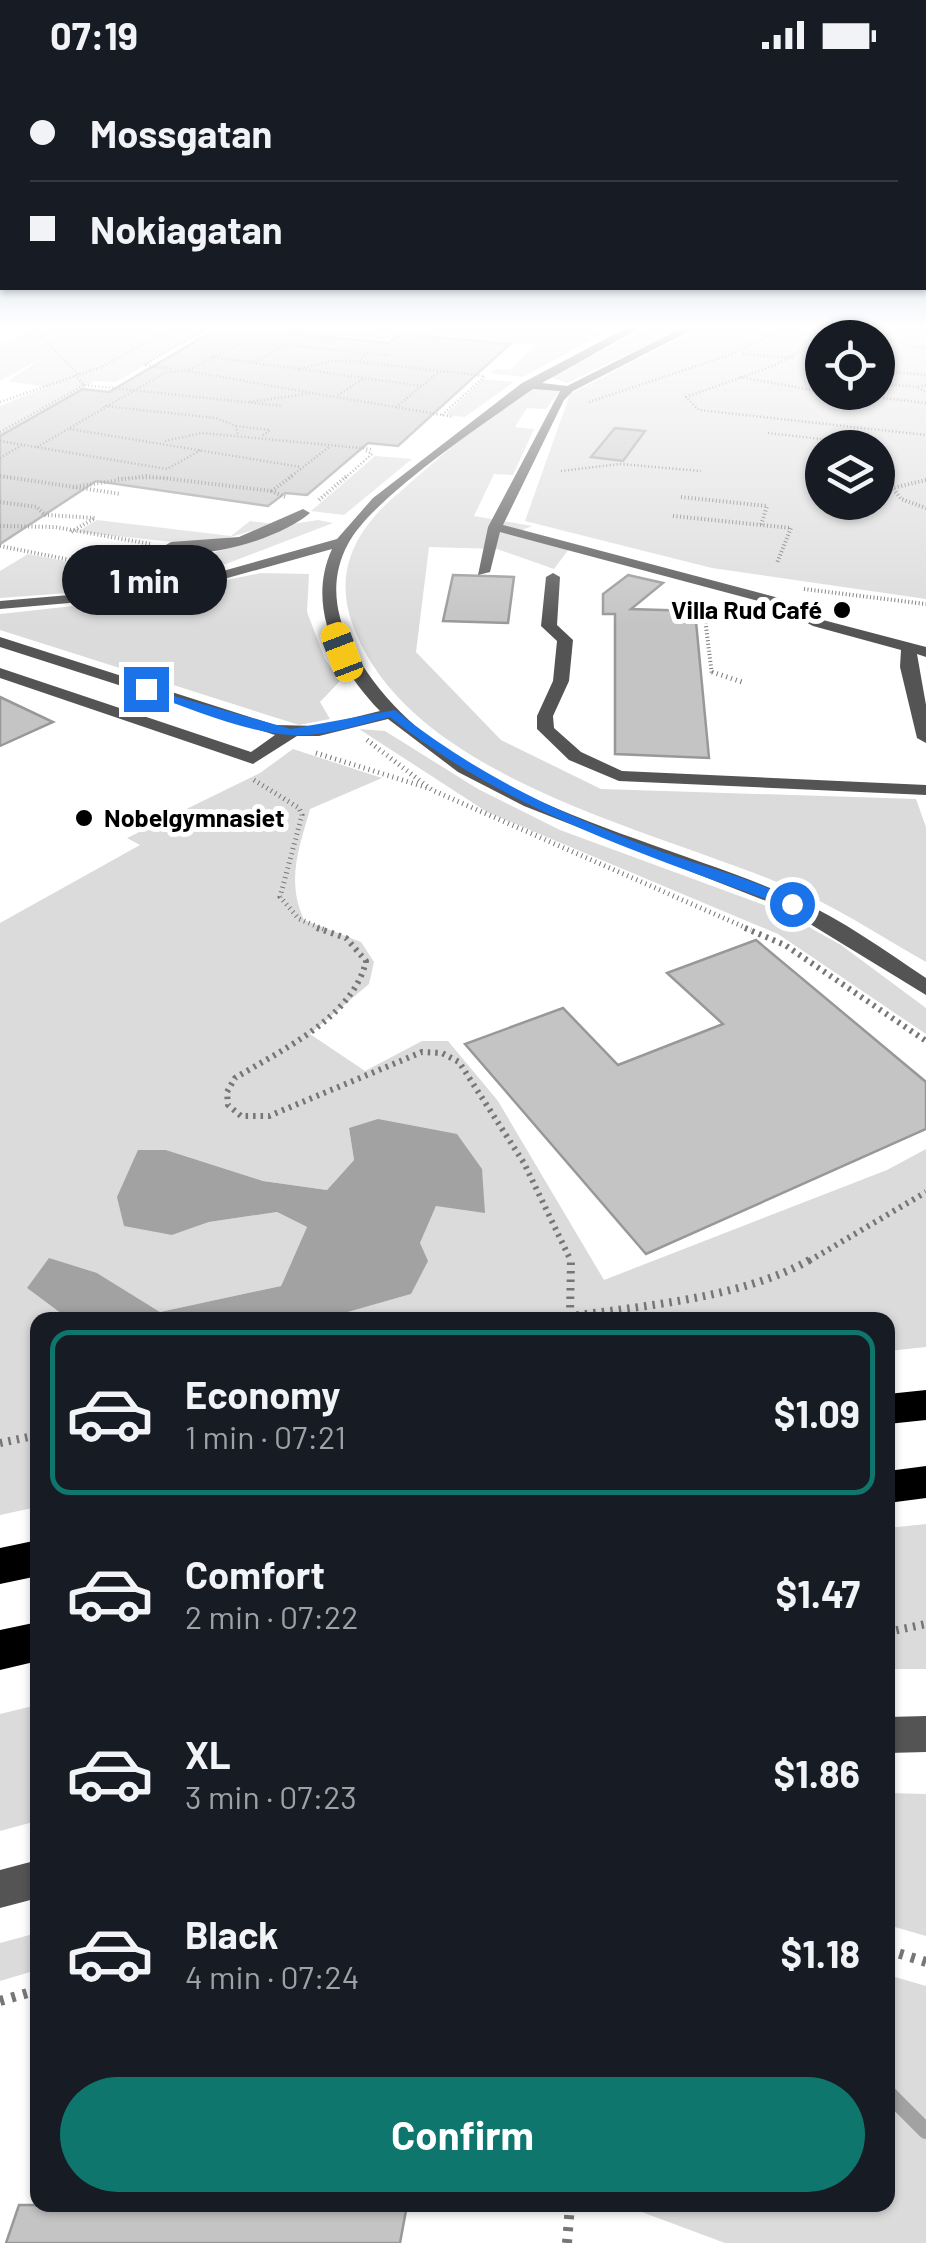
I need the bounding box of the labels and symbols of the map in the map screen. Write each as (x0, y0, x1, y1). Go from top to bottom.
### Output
callout: 1 min (64, 544, 228, 614)
place label: Villa Rud Café (671, 594, 822, 624)
marker: Villa Rud Café (831, 599, 853, 621)
car (317, 619, 367, 685)
route end (124, 667, 169, 712)
place label: Nobelgymnasiet (104, 802, 284, 832)
marker: Nobelgymnasiet (73, 807, 95, 829)
route start (770, 882, 815, 927)

